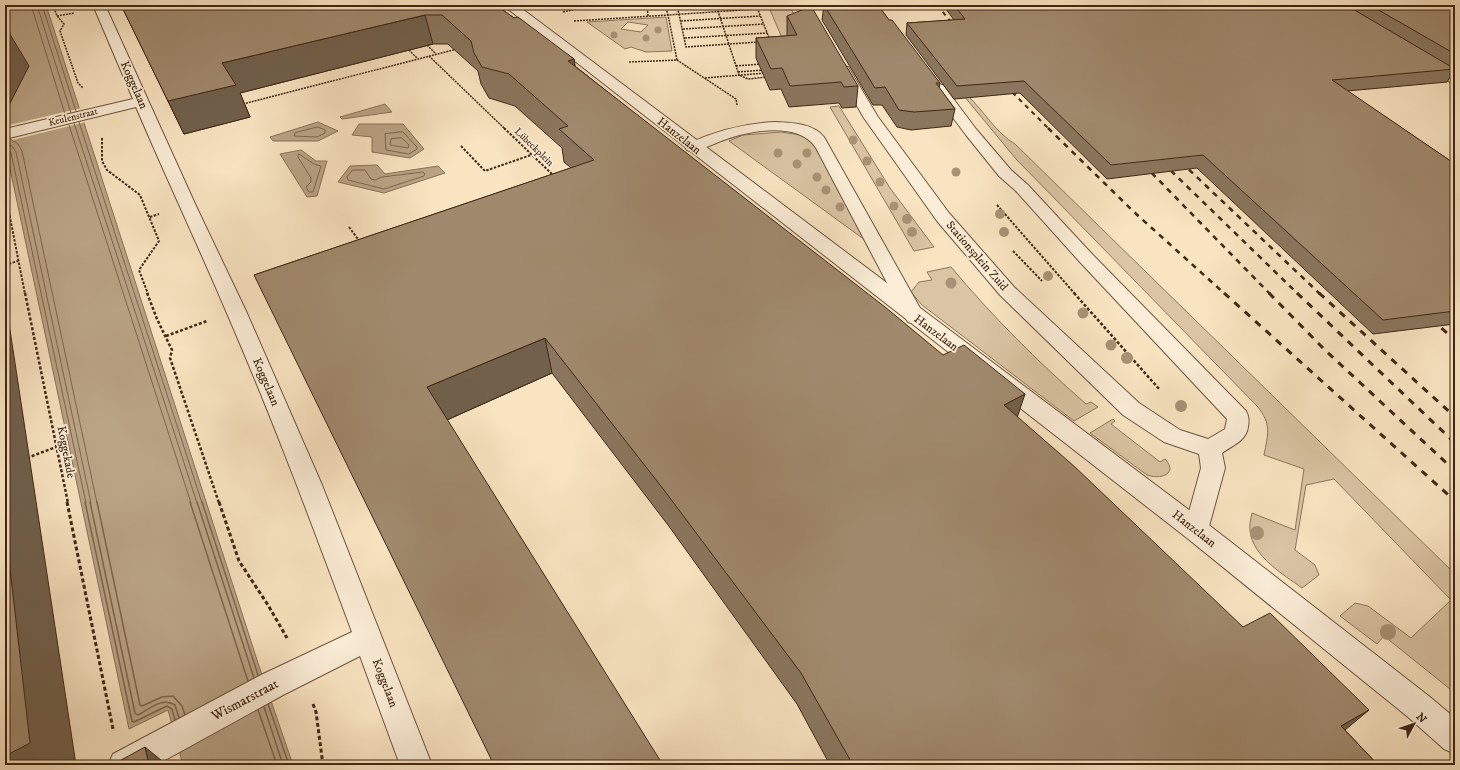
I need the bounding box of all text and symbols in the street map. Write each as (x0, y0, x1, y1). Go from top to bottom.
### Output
street label: Koggelaan (117, 59, 151, 112)
street label: Keulenstraat (47, 105, 99, 129)
street label: Hanzelaan (654, 114, 705, 158)
street label: Lübeckplein (512, 125, 557, 169)
street label: Stationsplein Zuid (943, 218, 1011, 294)
street label: Hanzelaan (911, 311, 962, 355)
street label: Koggelaan (249, 356, 283, 409)
street label: Koggekade (54, 425, 78, 479)
street label: Hanzelaan (1169, 507, 1220, 551)
street label: Koggelaan (369, 657, 401, 710)
street label: Wismarstraat (207, 675, 282, 726)
north arrow (1394, 704, 1434, 744)
text: N (1413, 710, 1429, 726)

